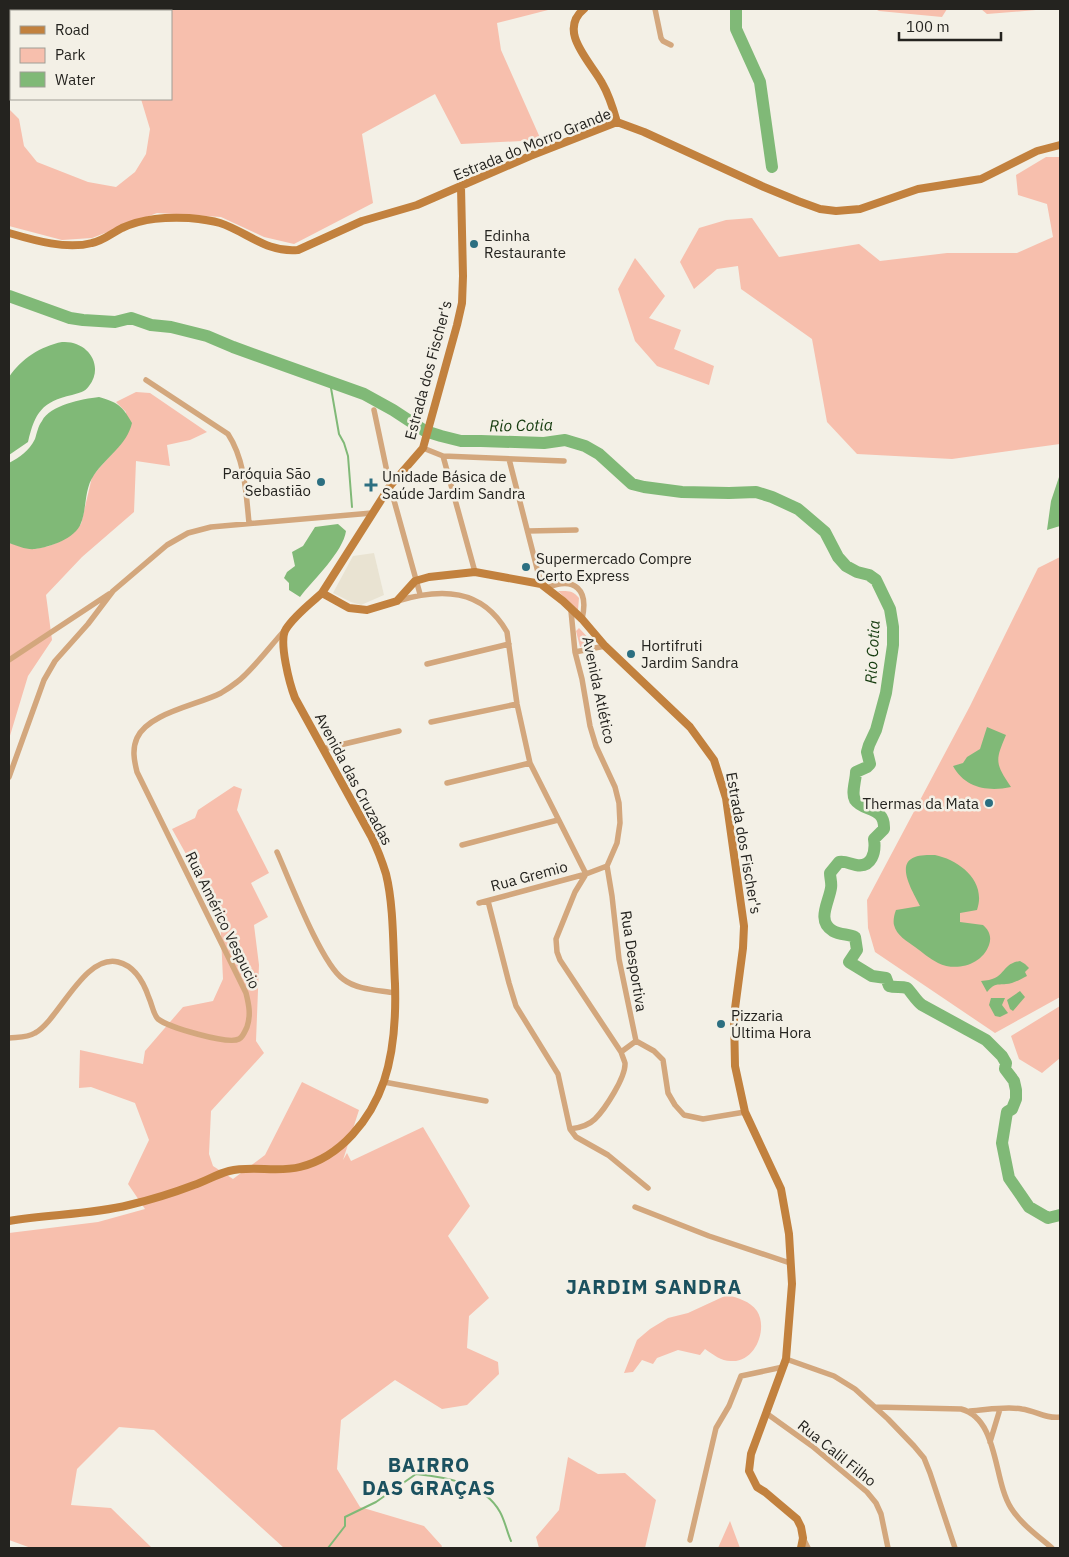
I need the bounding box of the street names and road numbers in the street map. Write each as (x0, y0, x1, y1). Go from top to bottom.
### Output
street label: Estrada do Morro Grande (450, 104, 614, 184)
street label: Estrada dos Fischer's (400, 298, 456, 442)
street label: Avenida Atlético (578, 635, 620, 745)
street label: Avenida das Cruzadas (311, 710, 397, 848)
street label: Estrada dos Fischer's (722, 771, 766, 915)
street label: Rua Américo Vespucio (181, 848, 265, 992)
street label: Rua Gremio (488, 857, 570, 895)
street label: Rua Desportiva (617, 909, 651, 1013)
street label: Rua Calil Filho (794, 1416, 880, 1490)

